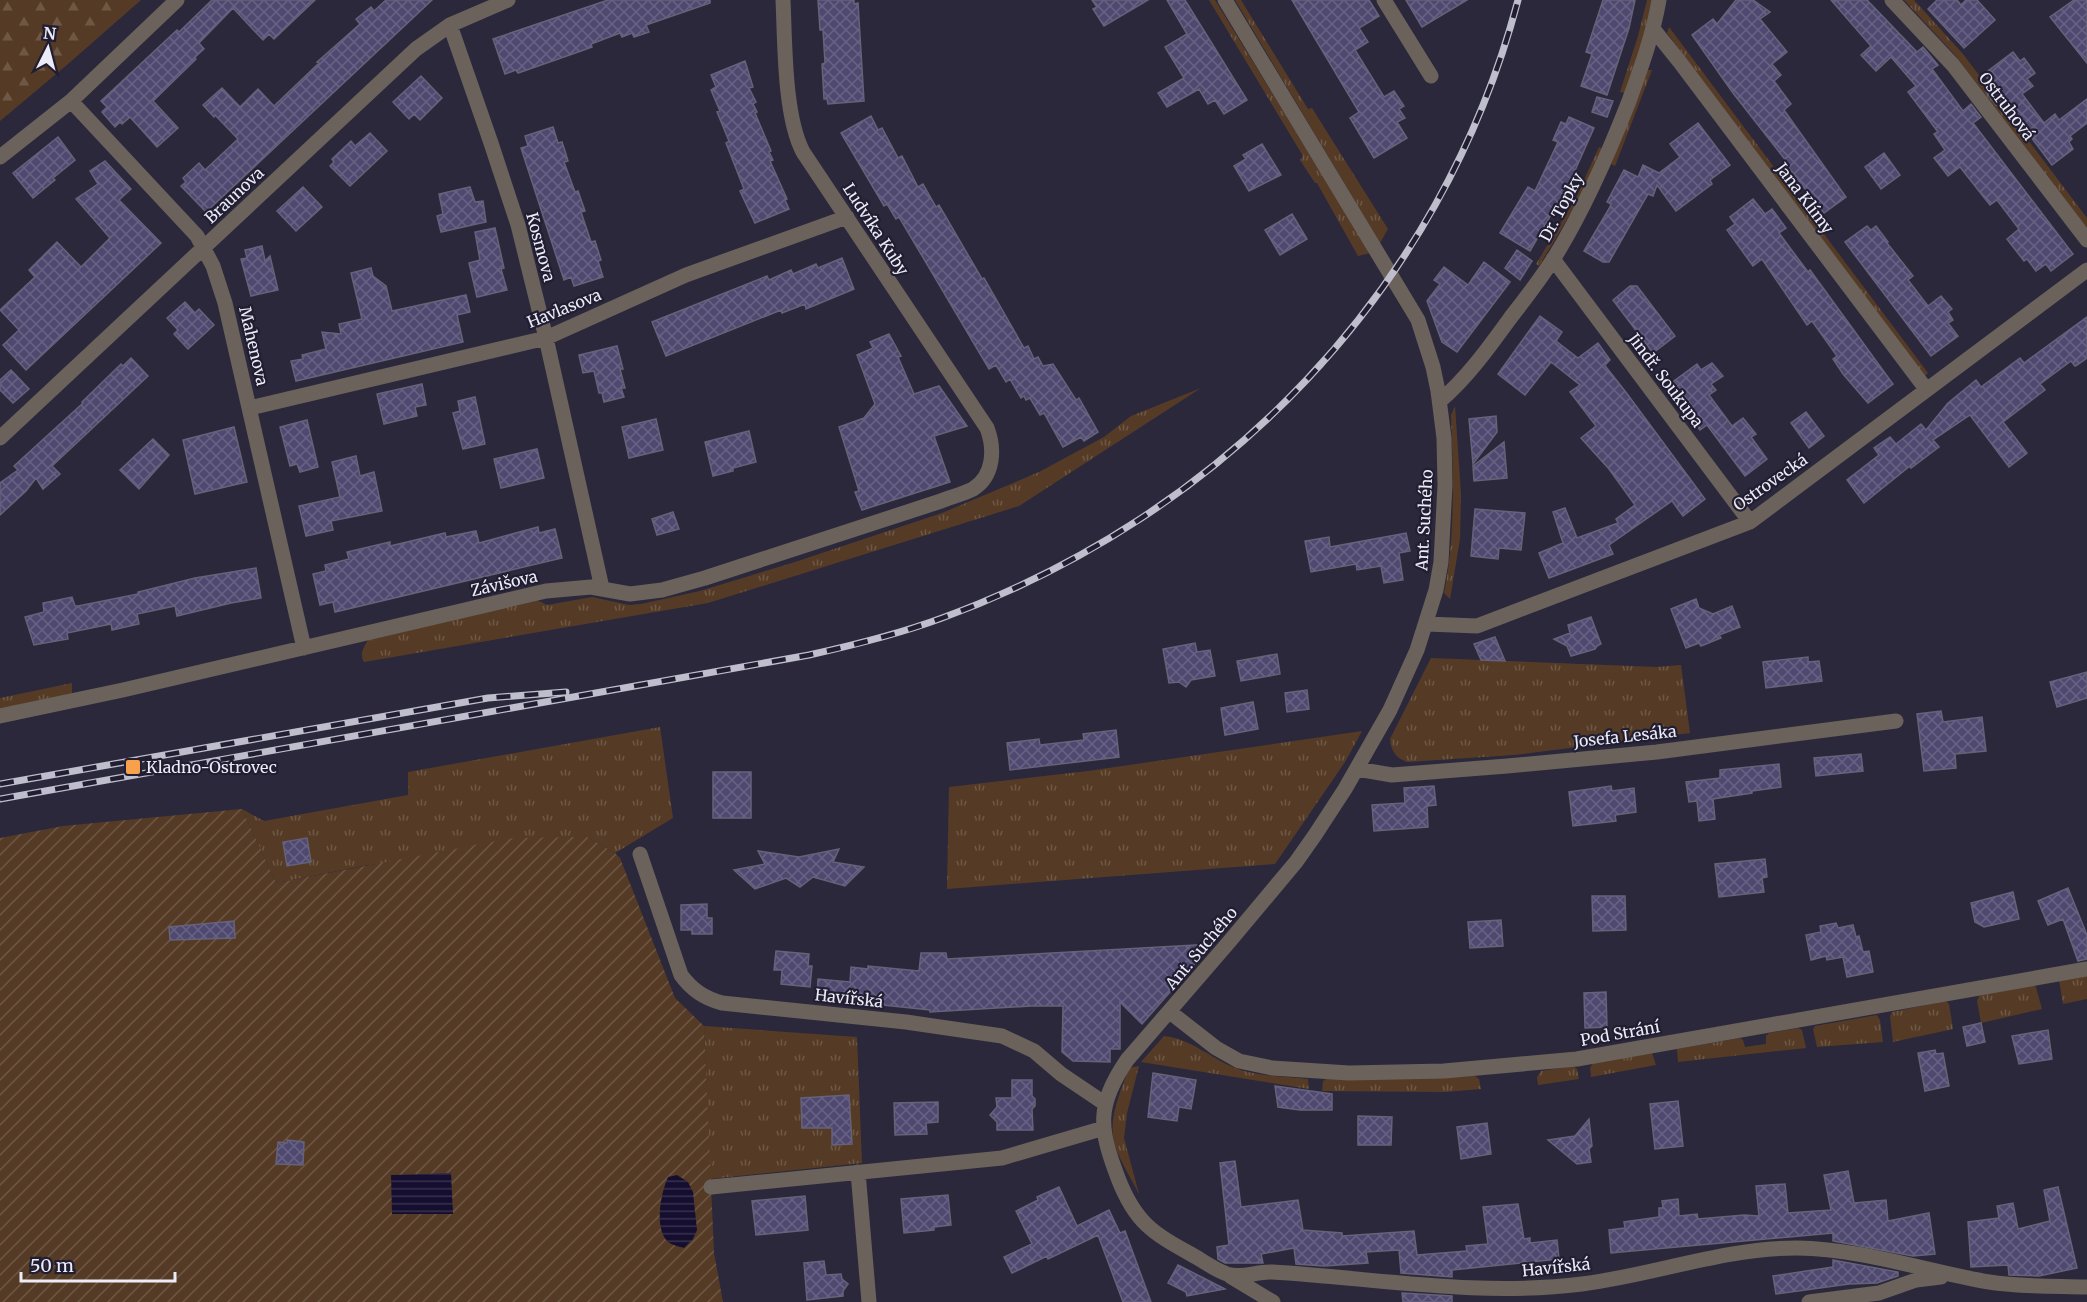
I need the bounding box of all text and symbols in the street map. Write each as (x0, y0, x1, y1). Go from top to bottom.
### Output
north arrow (18, 18, 78, 78)
text: N (42, 22, 57, 44)
street label: Ostruhová (1975, 68, 2039, 144)
street label: Jana Klímy (1771, 158, 1839, 238)
street label: Braunova (200, 162, 268, 227)
street label: Dr. Topky (1535, 169, 1588, 245)
street label: Ludvíka Kuby (839, 179, 914, 279)
street label: Kosmova (522, 210, 560, 284)
street label: Havlasova (524, 284, 604, 332)
street label: Mahenova (235, 304, 273, 388)
street label: Jindř. Soukupa (1624, 328, 1708, 431)
street label: Ostrovecká (1729, 449, 1811, 515)
street label: Ant. Suchého (1411, 469, 1437, 572)
street label: Závišova (469, 566, 540, 600)
street label: Josefa Lesáka (1571, 721, 1678, 751)
place label: Kladno-Ostrovec (146, 757, 277, 777)
marker: Kladno-Ostrovec (124, 758, 142, 776)
street label: Ant. Suchého (1160, 903, 1241, 994)
street label: Havířská (814, 984, 885, 1012)
street label: Pod Strání (1579, 1016, 1662, 1050)
scale bar (21, 1245, 176, 1283)
street label: Havířská (1521, 1253, 1592, 1281)
text: 50 m (30, 1254, 74, 1277)

